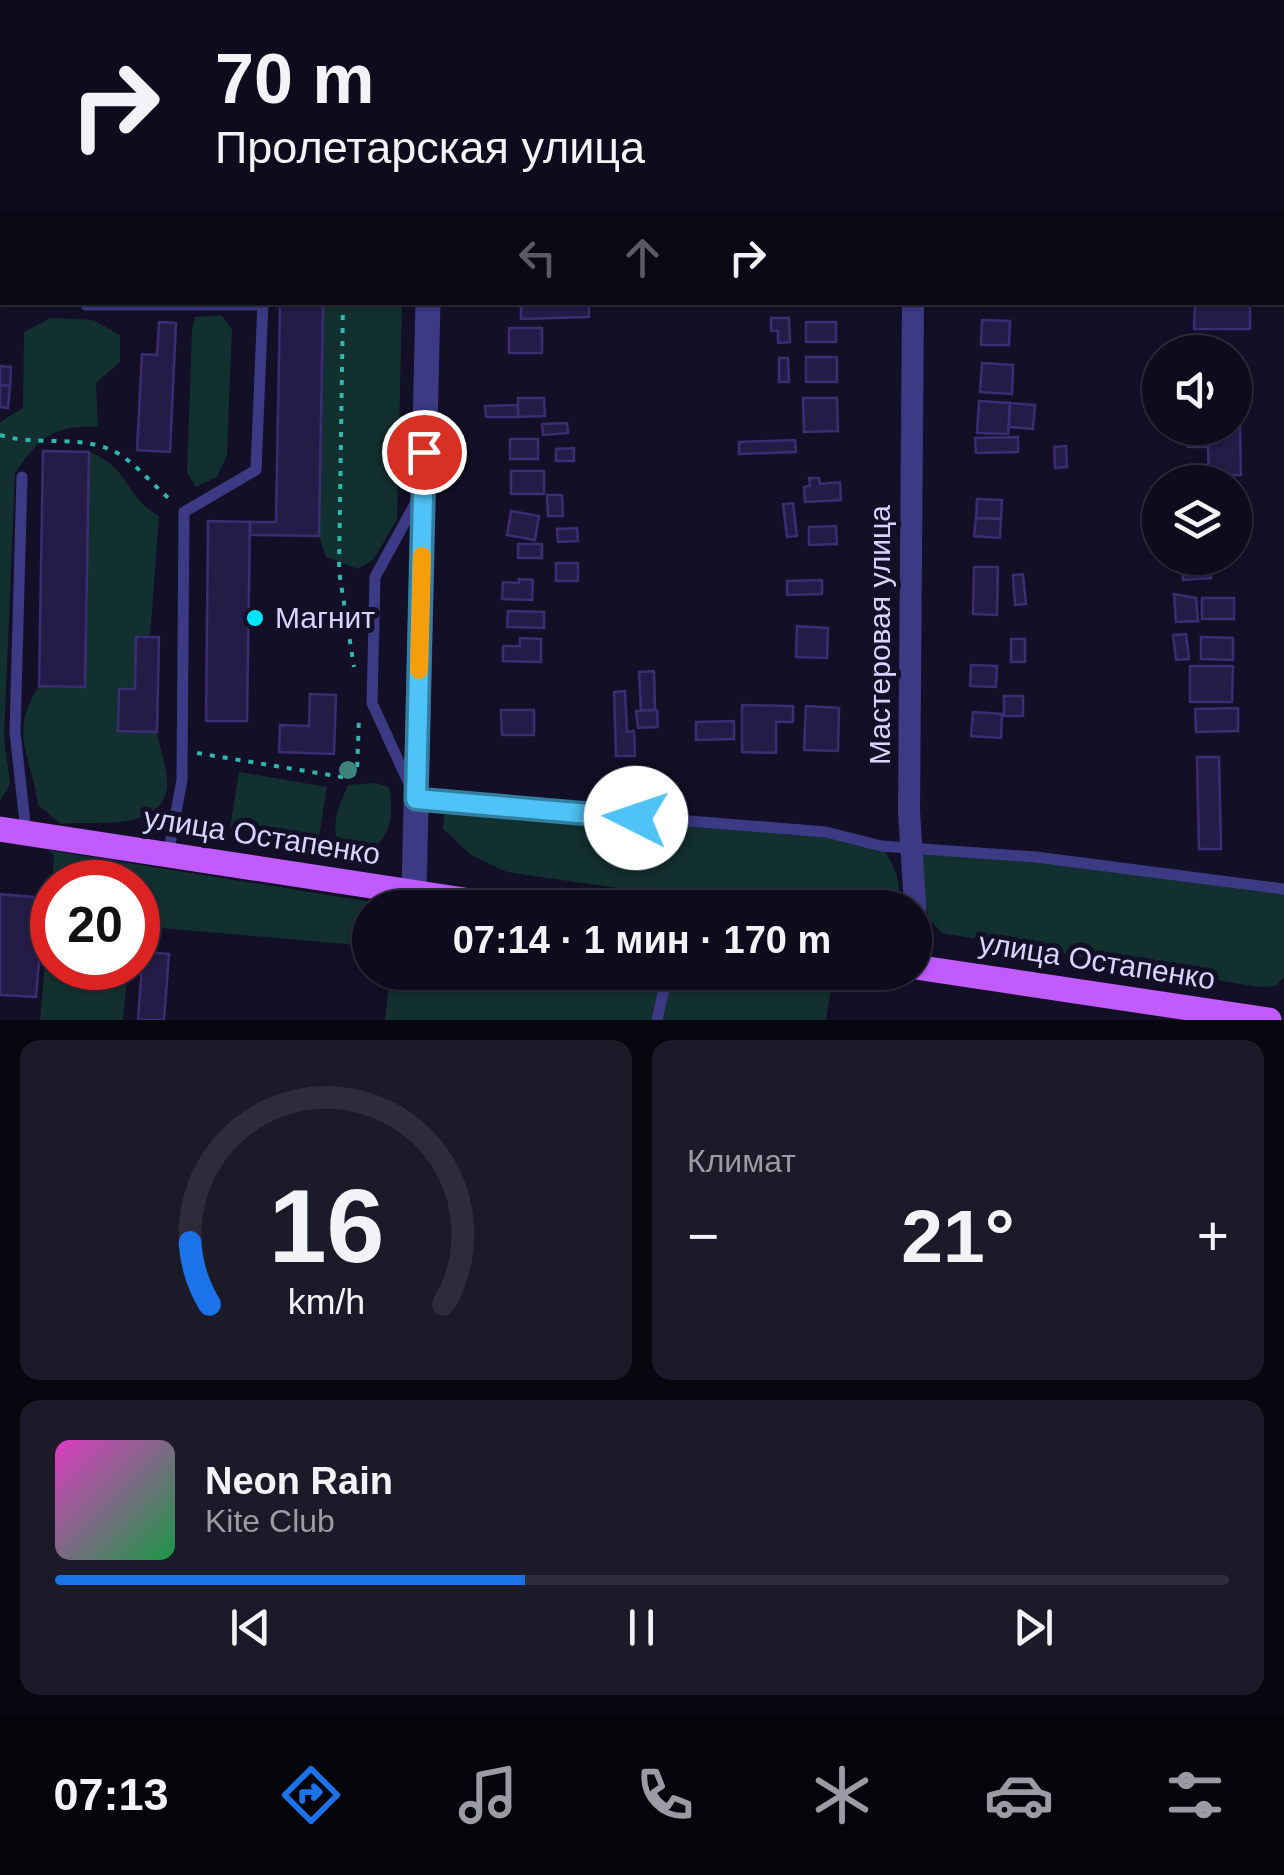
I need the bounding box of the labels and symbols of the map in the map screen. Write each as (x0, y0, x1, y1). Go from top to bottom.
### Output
pin (382, 410, 467, 495)
street label: Мастеровая улица (863, 505, 896, 765)
place label: Магнит (275, 601, 375, 634)
marker: Магнит (244, 607, 266, 629)
position arrow (584, 766, 688, 870)
street label: улица Остапенко (142, 801, 383, 870)
speed limit sign: 20 (30, 860, 160, 990)
street label: улица Остапенко (977, 926, 1218, 995)

